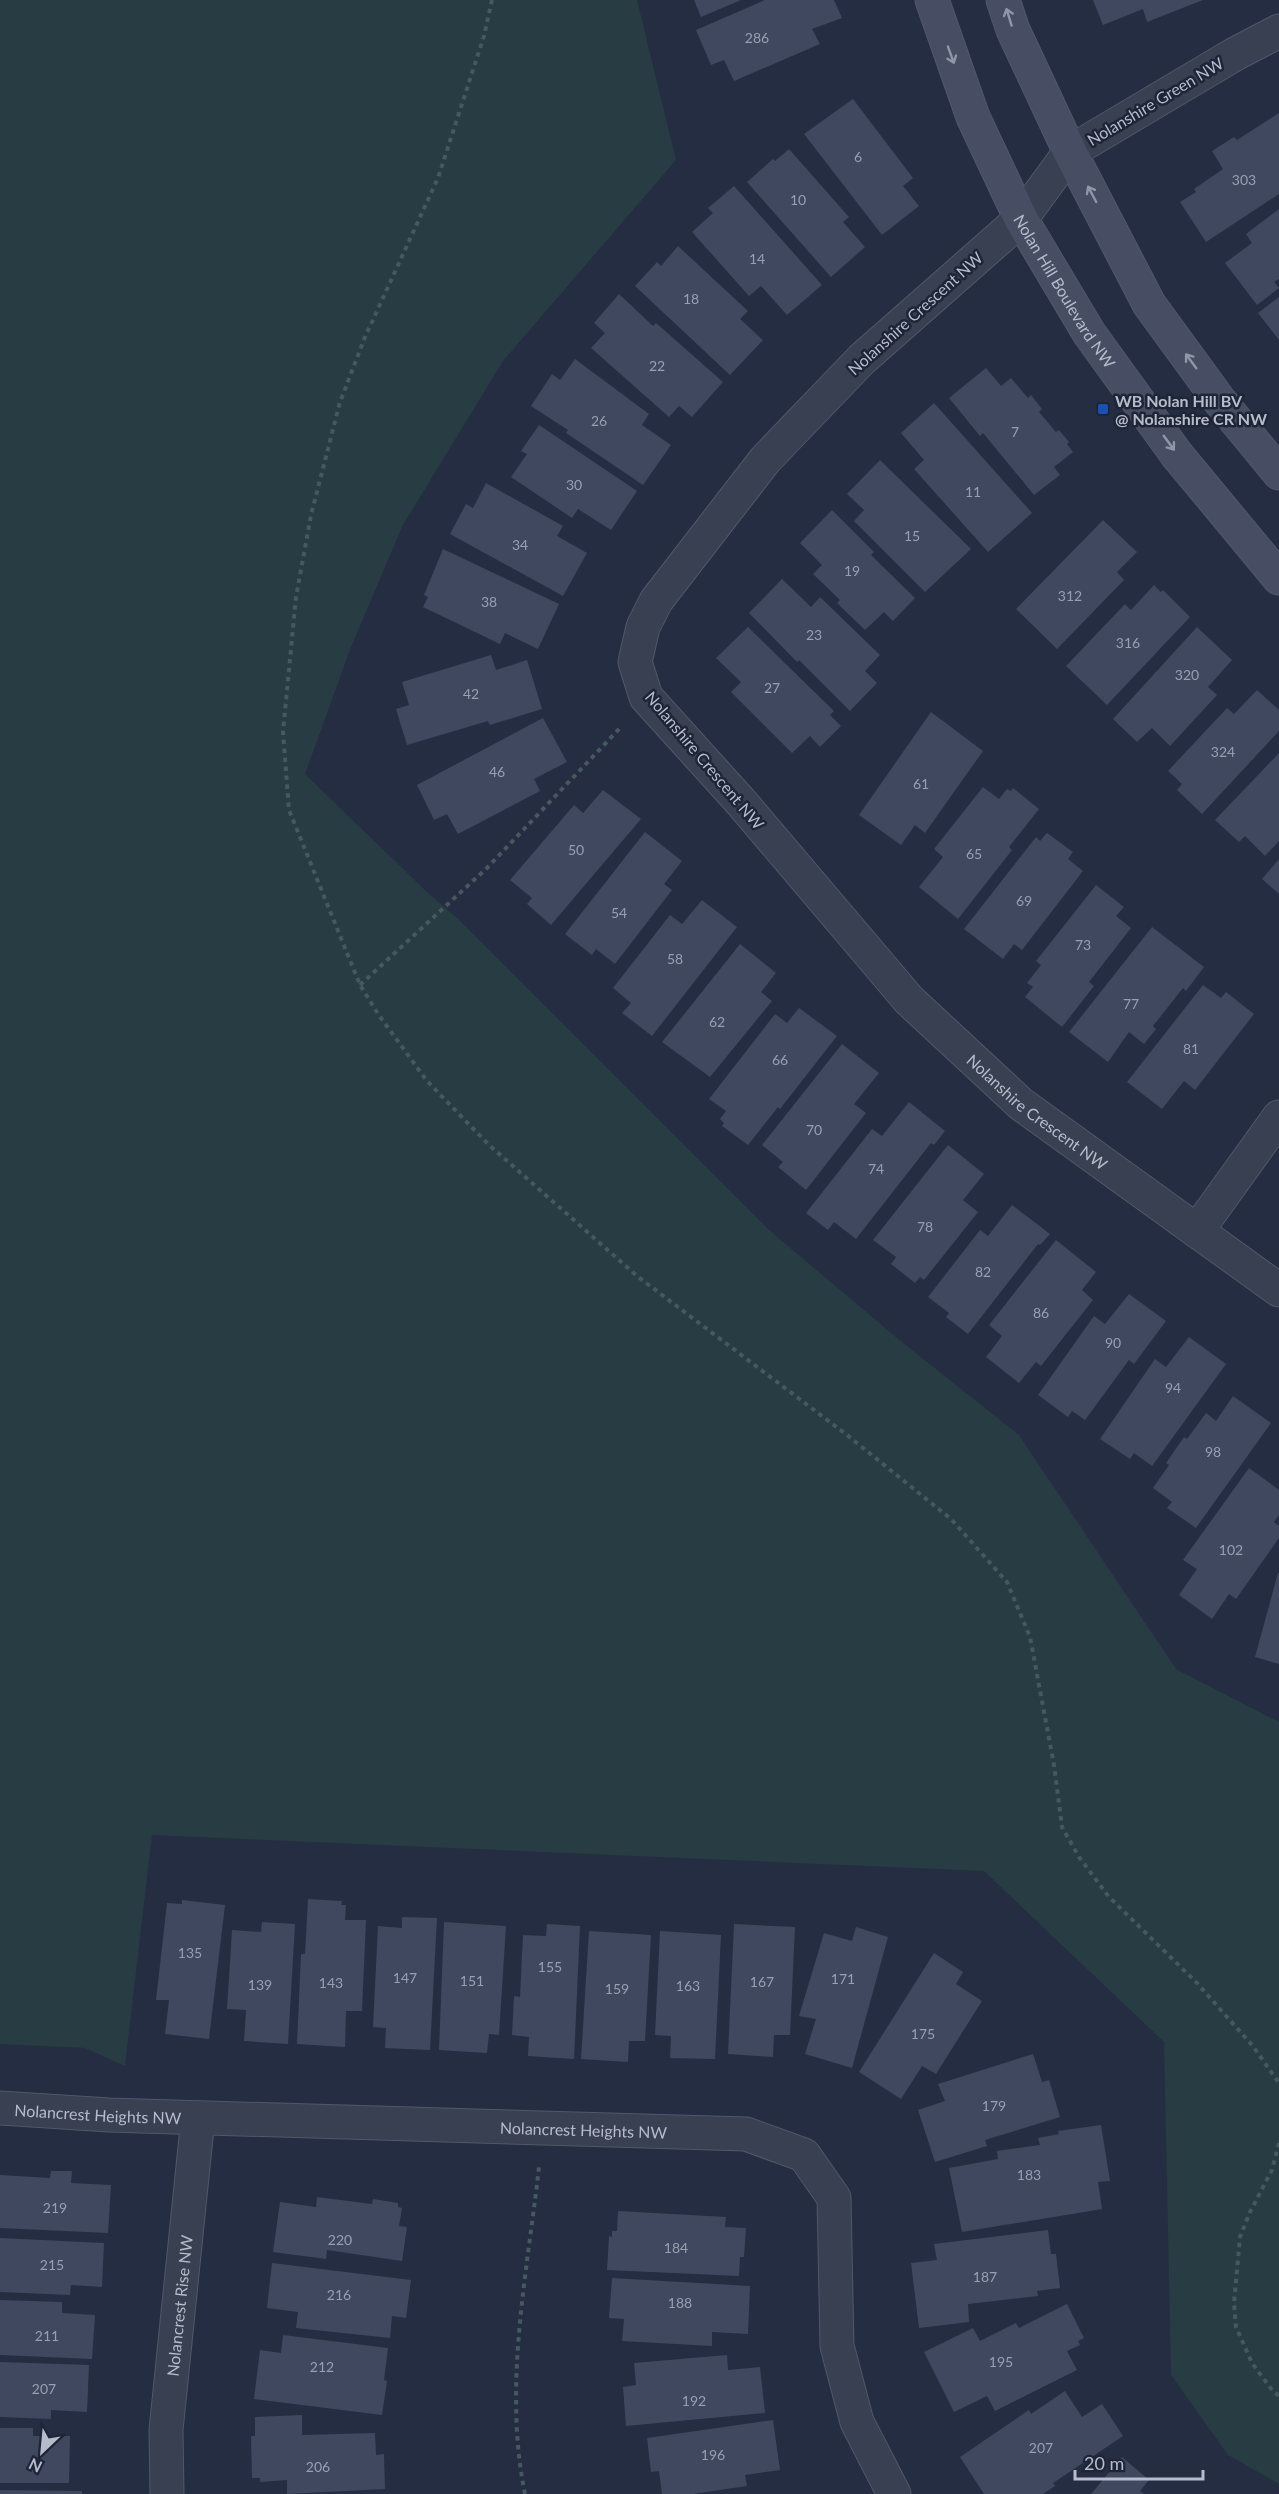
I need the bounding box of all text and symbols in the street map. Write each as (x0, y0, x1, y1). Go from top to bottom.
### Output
one-way arrow (1003, 8, 1014, 27)
house number: 286 (745, 29, 769, 46)
one-way arrow (946, 45, 957, 64)
street label: Nolanshire Green NW (1084, 53, 1227, 149)
house number: 6 (854, 148, 862, 165)
house number: 303 (1232, 171, 1256, 188)
one-way arrow (1086, 185, 1097, 203)
house number: 10 (790, 191, 806, 208)
street label: Nolan Hill Boulevard NW (1011, 210, 1120, 371)
street label: Nolanshire Crescent NW (844, 247, 986, 378)
house number: 14 (749, 250, 765, 267)
house number: 18 (683, 290, 699, 307)
one-way arrow (1185, 353, 1197, 369)
house number: 22 (649, 357, 665, 374)
place label: WB Nolan Hill BV @ Nolanshire CR NW (1115, 391, 1267, 428)
marker: WB Nolan Hill BV @ Nolanshire CR NW (1096, 402, 1110, 416)
house number: 26 (591, 412, 607, 429)
house number: 7 (1011, 423, 1019, 440)
one-way arrow (1163, 435, 1175, 451)
house number: 30 (566, 476, 582, 493)
house number: 11 (965, 483, 981, 500)
house number: 15 (904, 527, 920, 544)
house number: 34 (512, 536, 528, 553)
house number: 19 (844, 562, 860, 579)
house number: 312 (1058, 587, 1082, 604)
house number: 38 (481, 593, 497, 610)
house number: 23 (806, 626, 822, 643)
house number: 316 (1116, 634, 1140, 651)
house number: 320 (1175, 666, 1199, 683)
house number: 27 (764, 679, 780, 696)
house number: 42 (463, 685, 479, 702)
street label: Nolanshire Crescent NW (642, 687, 769, 833)
house number: 324 (1211, 743, 1235, 760)
house number: 46 (489, 763, 505, 780)
house number: 61 (913, 775, 929, 792)
house number: 50 (568, 841, 584, 858)
house number: 65 (966, 845, 982, 862)
house number: 69 (1016, 892, 1032, 909)
house number: 54 (611, 904, 627, 921)
house number: 73 (1075, 936, 1091, 953)
house number: 58 (667, 950, 683, 967)
house number: 77 (1123, 995, 1139, 1012)
house number: 62 (709, 1013, 725, 1030)
house number: 81 (1183, 1040, 1199, 1057)
street label: Nolanshire Crescent NW (963, 1050, 1112, 1173)
house number: 66 (772, 1051, 788, 1068)
house number: 70 (806, 1121, 822, 1138)
house number: 74 (868, 1160, 884, 1177)
house number: 78 (917, 1218, 933, 1235)
house number: 82 (975, 1263, 991, 1280)
house number: 86 (1033, 1304, 1049, 1321)
house number: 90 (1105, 1334, 1121, 1351)
house number: 94 (1165, 1379, 1181, 1396)
house number: 98 (1205, 1443, 1221, 1460)
house number: 102 (1219, 1541, 1243, 1558)
house number: 135 (178, 1944, 202, 1961)
house number: 155 (538, 1958, 562, 1975)
house number: 147 (393, 1969, 417, 1986)
house number: 171 (831, 1970, 855, 1987)
house number: 151 (460, 1972, 484, 1989)
house number: 167 (750, 1973, 774, 1990)
house number: 143 (319, 1974, 343, 1991)
house number: 139 (248, 1976, 272, 1993)
house number: 163 (676, 1977, 700, 1994)
house number: 159 (605, 1980, 629, 1997)
house number: 175 (911, 2025, 935, 2042)
house number: 179 (982, 2097, 1006, 2114)
street label: Nolancrest Heights NW (14, 2099, 182, 2127)
street label: Nolancrest Heights NW (500, 2117, 668, 2141)
house number: 183 (1017, 2166, 1041, 2183)
house number: 219 (43, 2199, 67, 2216)
house number: 220 (328, 2231, 352, 2248)
street label: Nolancrest Rise NW (162, 2234, 195, 2377)
house number: 184 (664, 2239, 688, 2256)
house number: 215 (40, 2256, 64, 2273)
house number: 187 (973, 2268, 997, 2285)
house number: 216 (327, 2286, 351, 2303)
house number: 188 (668, 2294, 692, 2311)
house number: 211 (35, 2327, 59, 2344)
house number: 195 (989, 2353, 1013, 2370)
house number: 212 (310, 2358, 334, 2375)
house number: 207 (32, 2380, 56, 2397)
house number: 192 (682, 2392, 706, 2409)
north arrow (12, 2422, 72, 2482)
house number: 207 (1029, 2439, 1053, 2456)
scale bar (1075, 2443, 1202, 2481)
house number: 196 (701, 2446, 725, 2463)
text: 20 m (1084, 2452, 1124, 2474)
text: N (26, 2455, 45, 2477)
house number: 206 (306, 2458, 330, 2475)

